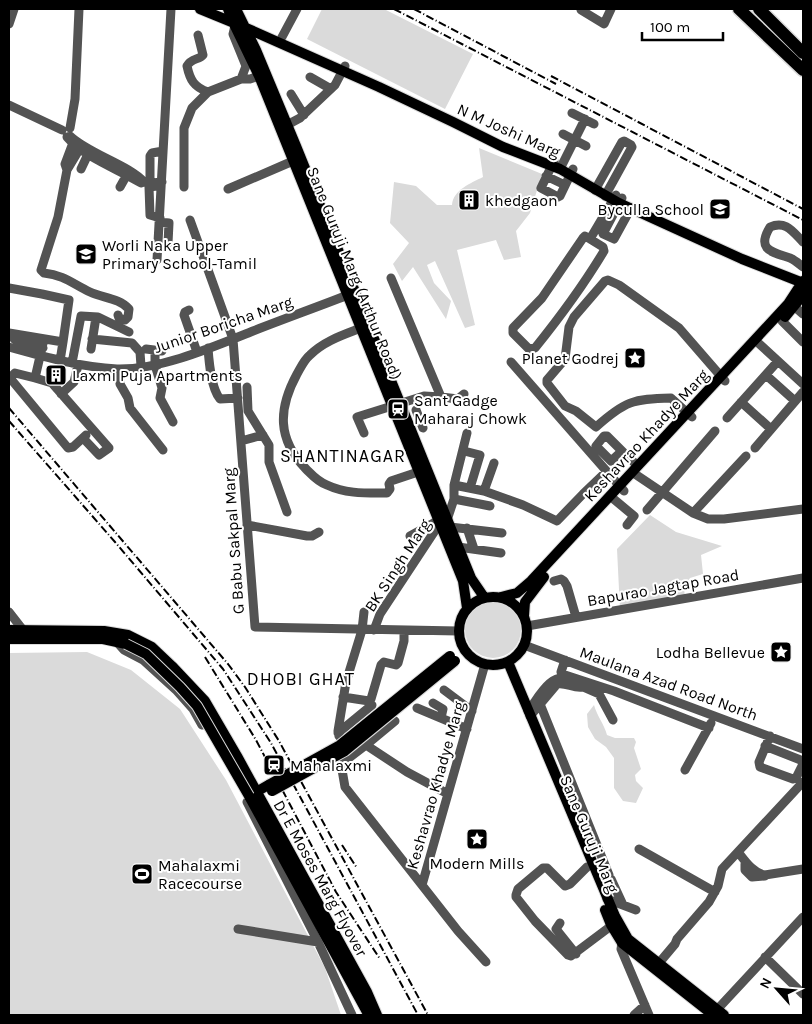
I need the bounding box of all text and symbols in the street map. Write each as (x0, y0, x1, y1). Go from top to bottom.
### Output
scale bar (642, 10, 723, 42)
text: 100 m (650, 18, 690, 36)
street label: N M Joshi Marg (454, 99, 563, 162)
street label: Sane Guruji Marg (Arthur Road) (303, 164, 406, 382)
building icon: khedgaon (457, 188, 481, 212)
place label: khedgaon (485, 191, 558, 210)
school or university icon: Byculla School (708, 197, 732, 221)
place label: Byculla School (598, 200, 704, 219)
place label: Worli Naka Upper Primary School-Tamil (102, 236, 257, 273)
school or university icon: Worli Naka Upper Primary School-Tamil (74, 242, 98, 266)
street label: Junior Boricha Marg (151, 292, 295, 357)
place icon: Planet Godrej (623, 346, 647, 370)
place label: Planet Godrej (522, 349, 619, 368)
building icon: Laxmi Puja Apartments (44, 363, 68, 387)
street label: Keshavrao Khadye Marg (580, 365, 713, 505)
place label: Laxmi Puja Apartments (72, 366, 243, 385)
place label: Sant Gadge Maharaj Chowk (414, 391, 527, 428)
station icon: Sant Gadge Maharaj Chowk (386, 397, 410, 421)
district label: SHANTINAGAR (280, 445, 406, 467)
street label: G Babu Sakpal Marg (219, 467, 248, 615)
street label: BK Singh Marg (360, 515, 435, 615)
street label: Bapurao Jagtap Road (586, 565, 741, 610)
place icon: Lodha Bellevue (769, 640, 793, 664)
street label: Maulana Azad Road North (577, 642, 761, 725)
place label: Lodha Bellevue (656, 643, 765, 662)
district label: DHOBI GHAT (247, 668, 355, 690)
street label: Keshavrao Khadye Marg (402, 699, 469, 871)
station icon: Mahalaxmi (262, 753, 286, 777)
place label: Mahalaxmi (290, 756, 372, 775)
street label: Sane Guruji Marg (556, 772, 623, 896)
street label: Dr E Moses Marg Flyover (270, 797, 372, 960)
place icon: Modern Mills (465, 827, 489, 851)
place label: Modern Mills (430, 854, 524, 873)
place label: Mahalaxmi Racecourse (158, 856, 242, 893)
sports icon: Mahalaxmi Racecourse (130, 862, 154, 886)
north arrow (752, 964, 802, 1014)
text: N (756, 975, 776, 992)

